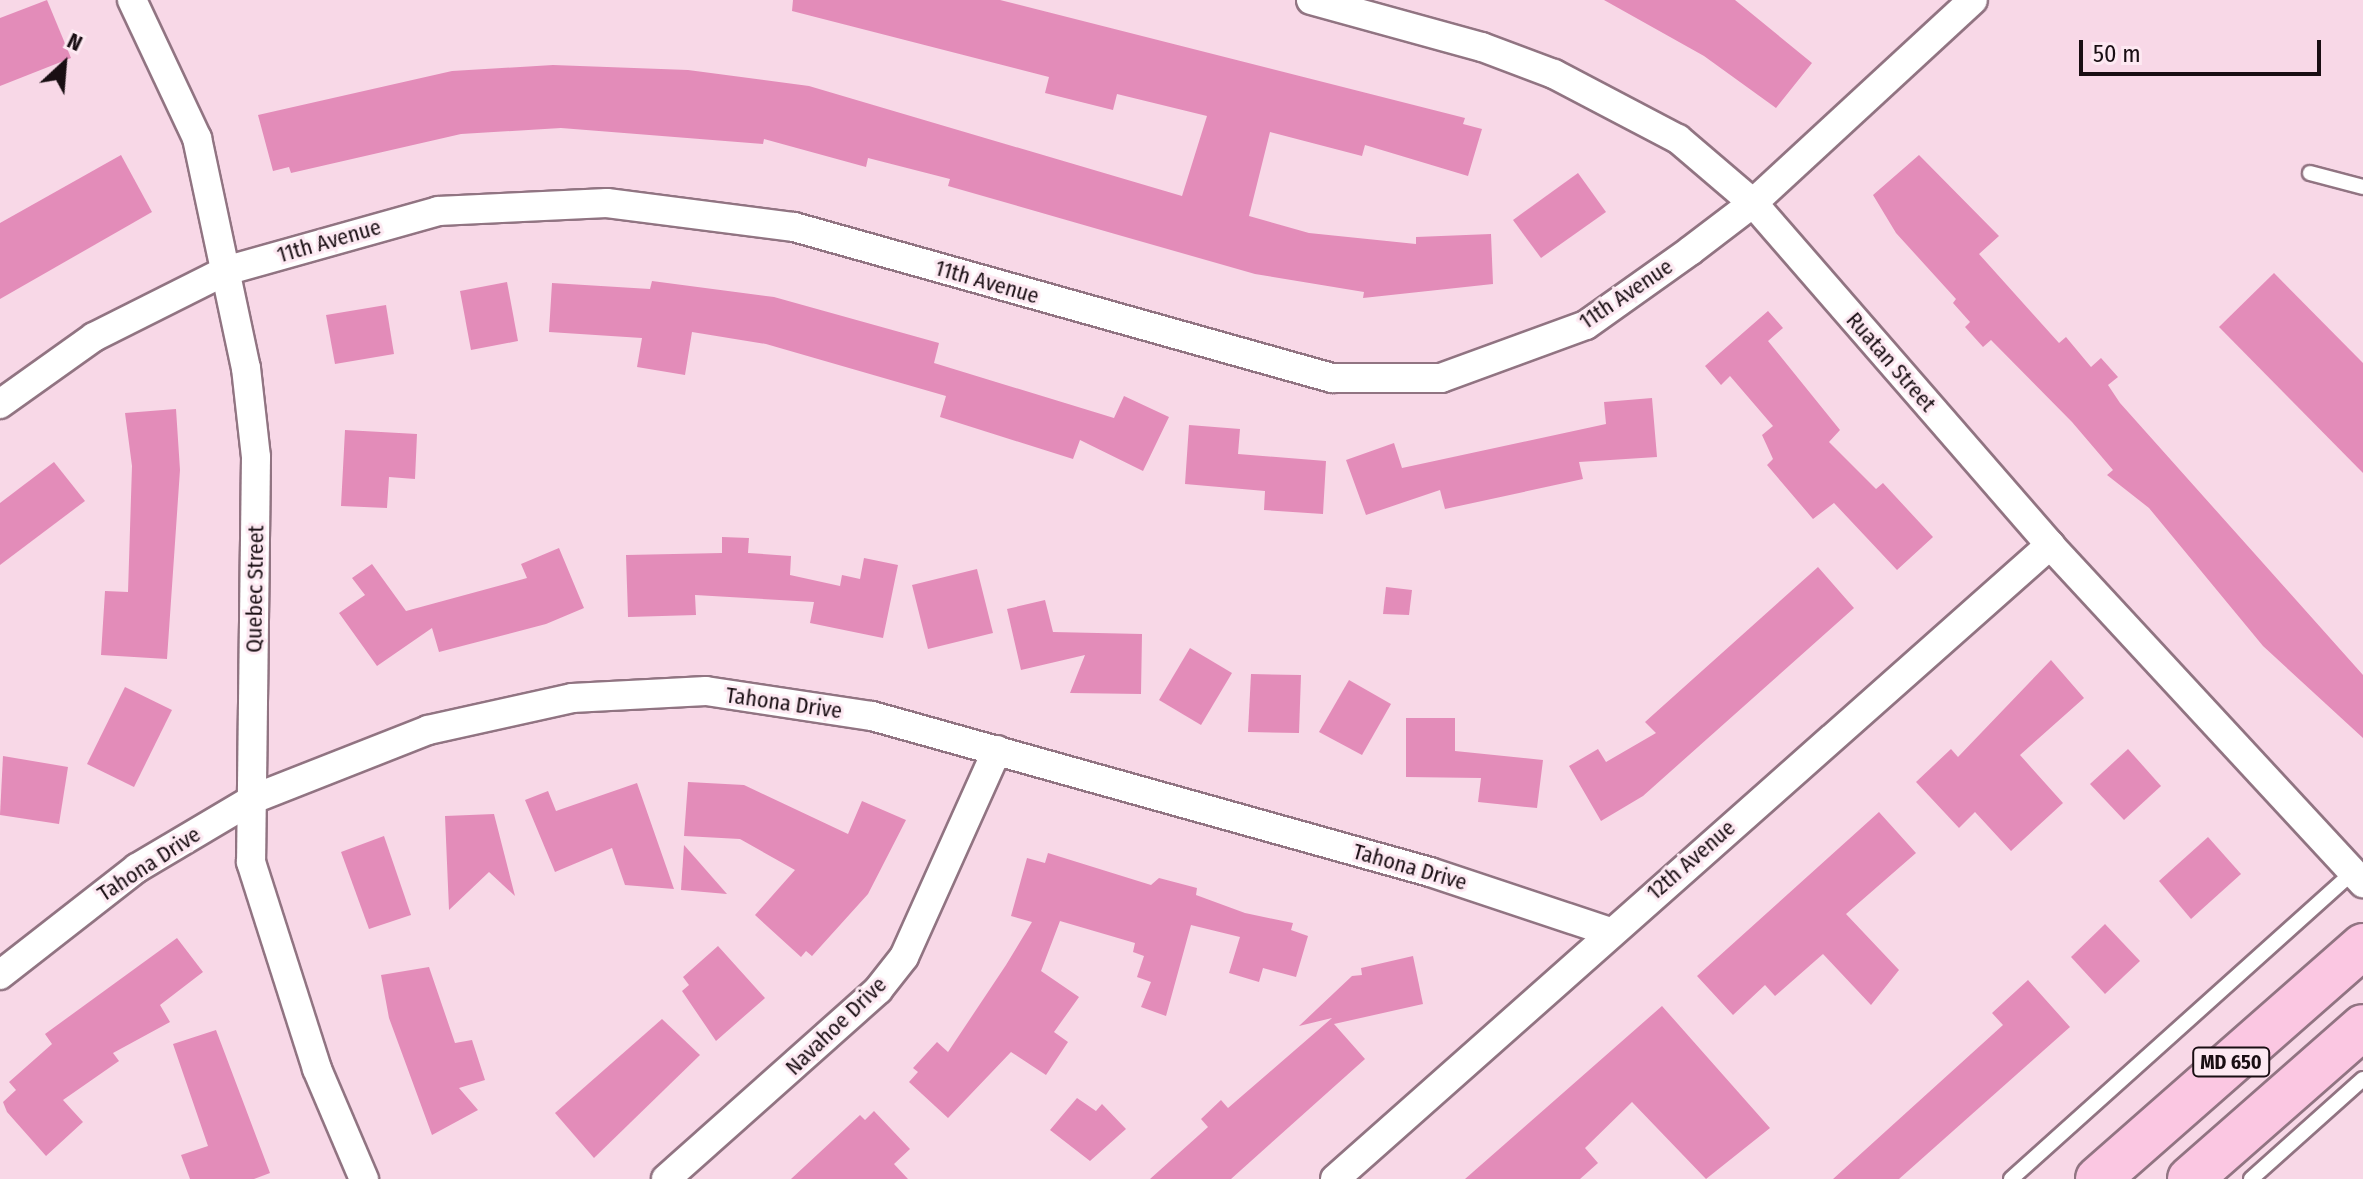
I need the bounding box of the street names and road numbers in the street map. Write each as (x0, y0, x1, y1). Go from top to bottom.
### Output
street label: 11th Avenue (274, 214, 384, 268)
street label: 11th Avenue (1574, 253, 1678, 335)
street label: 11th Avenue (932, 255, 1042, 309)
street label: Ruatan Street (1841, 307, 1941, 417)
street label: Quebec Street (241, 525, 269, 653)
street label: Tahona Drive (724, 682, 844, 724)
street label: 12th Avenue (1641, 814, 1741, 906)
street label: Tahona Drive (93, 821, 205, 907)
street label: Tahona Drive (1350, 838, 1470, 896)
street label: Navahoe Drive (780, 971, 892, 1081)
road number: MD 650 (2191, 1046, 2271, 1078)

